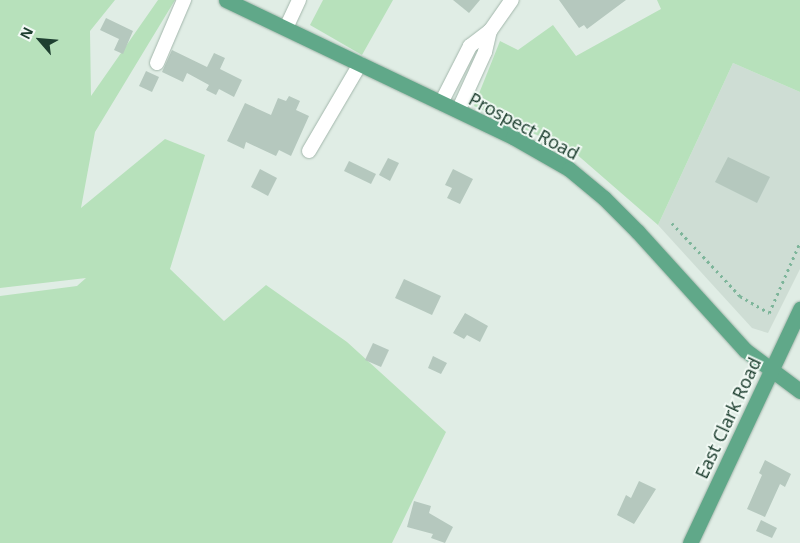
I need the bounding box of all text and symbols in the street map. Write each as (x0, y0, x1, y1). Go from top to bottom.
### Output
north arrow (15, 15, 65, 65)
text: N (15, 24, 37, 42)
street label: Prospect Road (465, 88, 583, 164)
street label: East Clark Road (691, 354, 765, 482)

